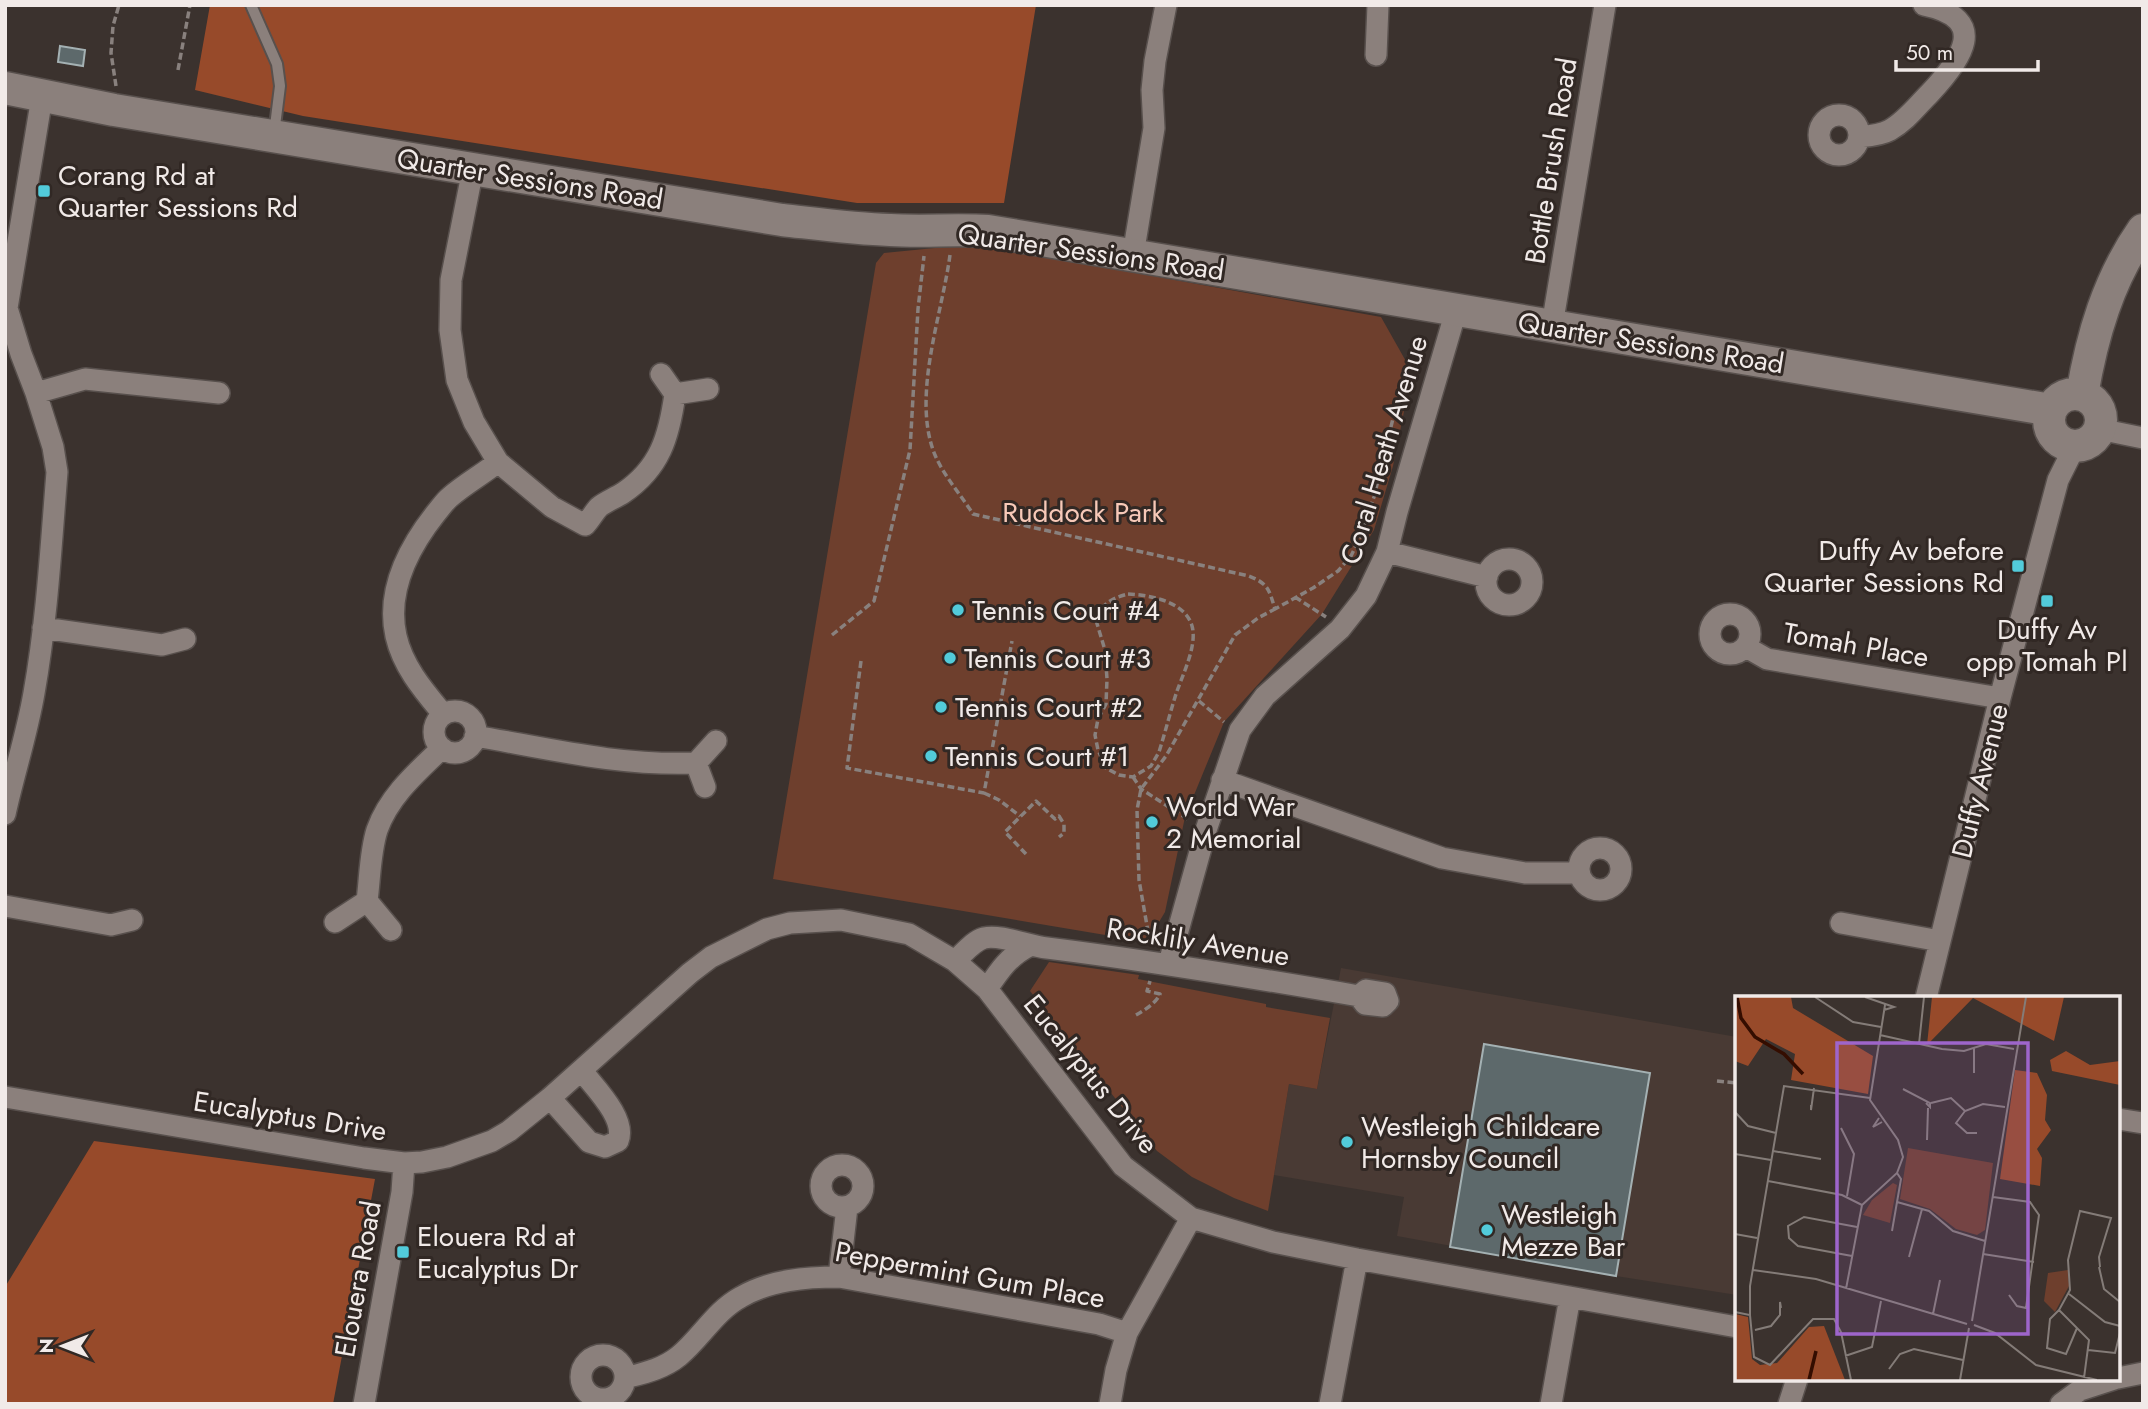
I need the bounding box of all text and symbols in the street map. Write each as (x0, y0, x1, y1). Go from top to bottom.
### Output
scale bar (1896, 28, 2038, 72)
text: 50 m (1906, 38, 1953, 68)
street label: Bottle Brush Road (1514, 55, 1588, 267)
street label: Quarter Sessions Road (394, 138, 666, 220)
place label: Corang Rd at Quarter Sessions Rd (58, 155, 298, 228)
marker: Corang Rd at Quarter Sessions Rd (36, 183, 52, 199)
street label: Quarter Sessions Road (955, 213, 1227, 291)
street label: Quarter Sessions Road (1515, 302, 1787, 384)
street label: Coral Heath Avenue (1330, 331, 1438, 569)
park label: Ruddock Park (1002, 492, 1164, 533)
place label: Duffy Av before Quarter Sessions Rd (1764, 530, 2004, 603)
marker: Duffy Av before Quarter Sessions Rd (2010, 558, 2026, 574)
place label: Tennis Court #4 (972, 590, 1160, 631)
marker: Duffy Av opp Tomah Pl (2039, 593, 2055, 609)
marker: Tennis Court #4 (950, 602, 966, 618)
place label: Duffy Av opp Tomah Pl (1966, 609, 2128, 682)
street label: Tomah Place (1780, 612, 1932, 678)
place label: Tennis Court #3 (964, 638, 1151, 679)
marker: Tennis Court #3 (942, 650, 958, 666)
place label: Tennis Court #2 (955, 687, 1143, 728)
marker: Tennis Court #2 (933, 699, 949, 715)
street label: Duffy Avenue (1941, 700, 2019, 862)
place label: Tennis Court #1 (945, 736, 1129, 777)
marker: Tennis Court #1 (923, 748, 939, 764)
place label: World War 2 Memorial (1166, 786, 1301, 859)
marker: World War 2 Memorial (1144, 814, 1160, 830)
street label: Rocklily Avenue (1104, 907, 1292, 977)
street label: Eucalyptus Drive (1014, 985, 1168, 1163)
inset map (1735, 996, 2120, 1381)
street label: Eucalyptus Drive (190, 1080, 390, 1152)
place label: Westleigh Childcare Hornsby Council (1361, 1106, 1600, 1179)
marker: Westleigh Childcare Hornsby Council (1339, 1134, 1355, 1150)
place label: Westleigh Mezze Bar (1501, 1194, 1626, 1267)
street label: Elouera Road (324, 1198, 392, 1360)
place label: Elouera Rd at Eucalyptus Dr (417, 1216, 579, 1289)
marker: Westleigh Mezze Bar (1479, 1222, 1495, 1238)
street label: Peppermint Gum Place (832, 1231, 1108, 1319)
marker: Elouera Rd at Eucalyptus Dr (395, 1244, 411, 1260)
north arrow (28, 1311, 98, 1381)
text: N (33, 1338, 60, 1354)

